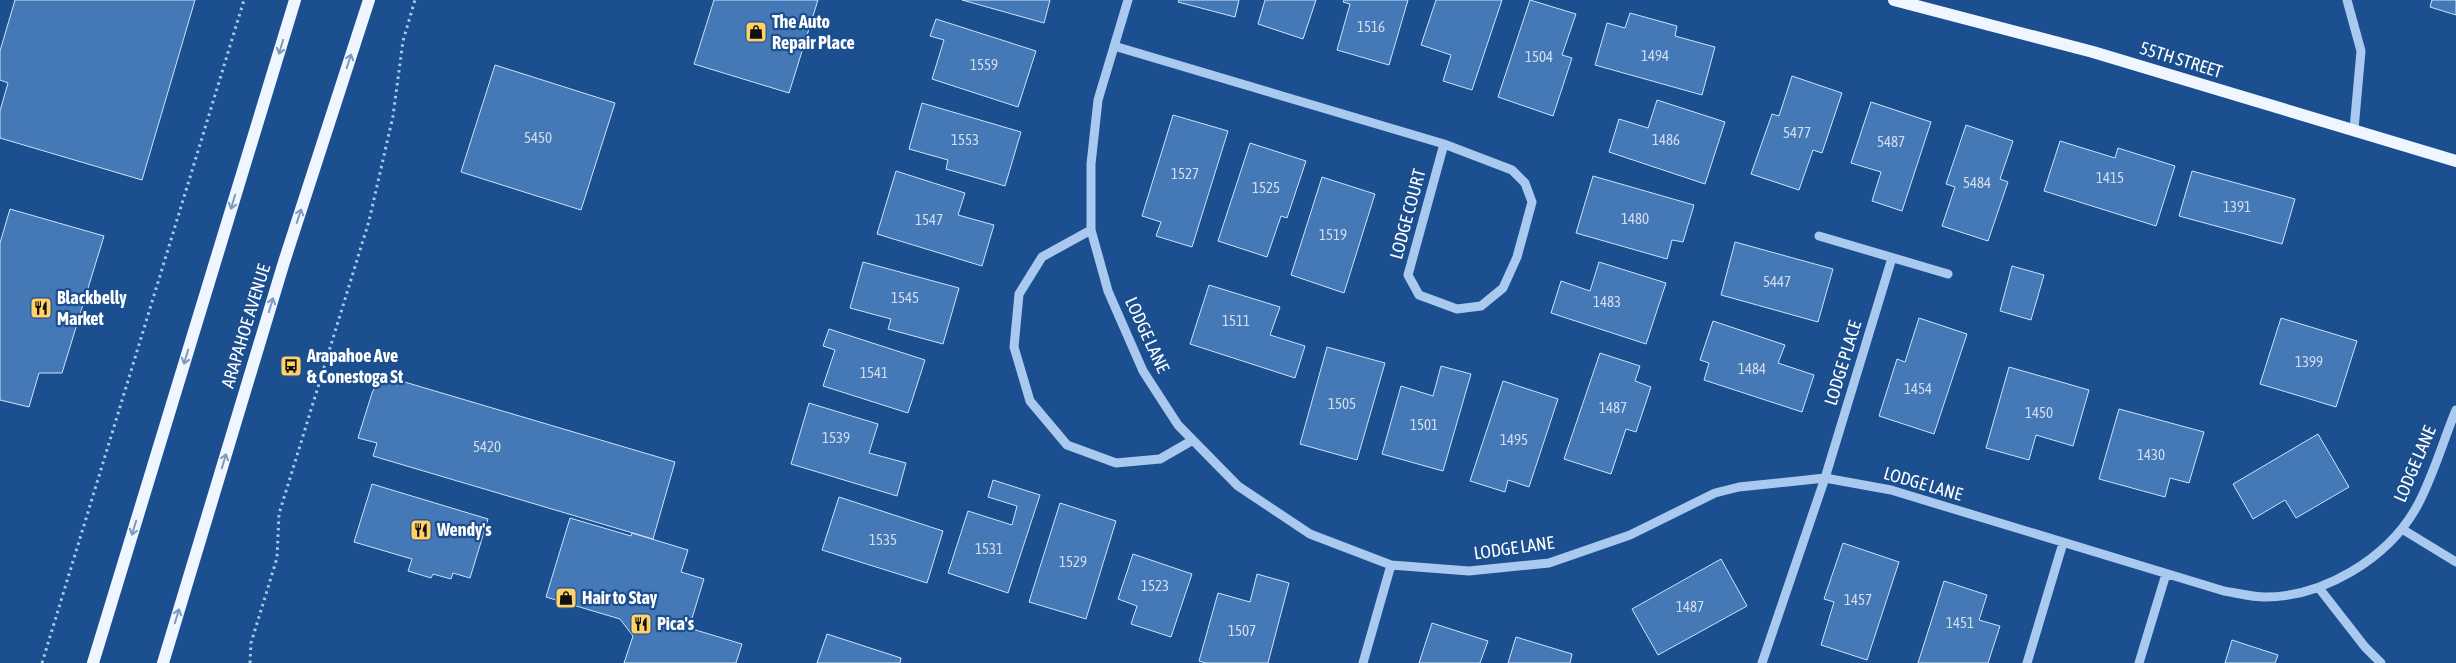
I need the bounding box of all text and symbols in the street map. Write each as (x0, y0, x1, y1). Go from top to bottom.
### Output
place label: The Auto Repair Place (772, 11, 855, 53)
house number: 1516 (1357, 18, 1385, 35)
shop icon: The Auto Repair Place (744, 20, 768, 44)
street label: 55TH STREET (2137, 37, 2225, 82)
one-way arrow (275, 38, 285, 54)
house number: 1494 (1641, 47, 1669, 64)
house number: 1504 (1525, 48, 1553, 65)
one-way arrow (345, 54, 354, 69)
house number: 1559 (970, 56, 998, 73)
house number: 5477 (1783, 124, 1811, 141)
house number: 5450 (524, 129, 552, 146)
house number: 1553 (951, 131, 979, 148)
house number: 1486 (1652, 131, 1680, 148)
house number: 5487 (1877, 133, 1905, 150)
house number: 1527 (1171, 165, 1199, 182)
street label: LODGE COURT (1385, 166, 1430, 261)
house number: 1415 (2096, 169, 2124, 186)
house number: 5484 (1963, 174, 1991, 191)
house number: 1525 (1252, 179, 1280, 196)
one-way arrow (228, 194, 238, 210)
house number: 1391 (2223, 198, 2251, 215)
one-way arrow (295, 208, 304, 224)
house number: 1480 (1621, 210, 1649, 227)
house number: 1547 (915, 211, 943, 228)
house number: 1519 (1319, 226, 1347, 243)
street label: ARAPAHOE AVENUE (217, 261, 274, 390)
house number: 5447 (1763, 273, 1791, 290)
place label: Blackbelly Market (57, 287, 127, 329)
house number: 1545 (891, 289, 919, 306)
house number: 1483 (1593, 293, 1621, 310)
street label: LODGE LANE (1121, 294, 1174, 376)
restaurant icon: Blackbelly Market (29, 296, 53, 320)
one-way arrow (266, 297, 276, 313)
house number: 1511 (1222, 312, 1250, 329)
street label: LODGE PLACE (1820, 318, 1865, 408)
place label: Arapahoe Ave & Conestoga St (306, 345, 404, 387)
one-way arrow (180, 349, 190, 365)
house number: 1399 (2295, 353, 2323, 370)
bus stop icon: Arapahoe Ave & Conestoga St (279, 354, 303, 378)
house number: 1484 (1738, 360, 1766, 377)
house number: 1541 (860, 364, 888, 381)
house number: 1454 (1904, 380, 1932, 397)
house number: 1505 (1328, 395, 1356, 412)
house number: 1487 (1599, 399, 1627, 416)
house number: 1450 (2025, 404, 2053, 421)
house number: 1501 (1410, 416, 1438, 433)
street label: LODGE LANE (2389, 422, 2440, 505)
house number: 1539 (822, 429, 850, 446)
house number: 1495 (1500, 431, 1528, 448)
house number: 5420 (473, 438, 501, 455)
house number: 1430 (2137, 446, 2165, 463)
one-way arrow (219, 453, 229, 469)
street label: LODGE LANE (1881, 462, 1965, 505)
restaurant icon: Wendy's (409, 518, 433, 542)
place label: Wendy's (436, 519, 492, 540)
one-way arrow (128, 520, 138, 536)
house number: 1535 (869, 531, 897, 548)
street label: LODGE LANE (1472, 531, 1556, 564)
house number: 1531 (975, 540, 1003, 557)
house number: 1529 (1059, 553, 1087, 570)
house number: 1523 (1141, 577, 1169, 594)
shop icon: Hair to Stay (554, 586, 578, 610)
place label: Hair to Stay (582, 587, 658, 608)
house number: 1457 (1844, 591, 1872, 608)
house number: 1487 (1676, 598, 1704, 615)
one-way arrow (172, 609, 182, 625)
restaurant icon: Pica's (629, 612, 653, 636)
place label: Pica's (657, 613, 695, 634)
house number: 1451 (1946, 614, 1974, 631)
house number: 1507 (1228, 622, 1256, 639)

